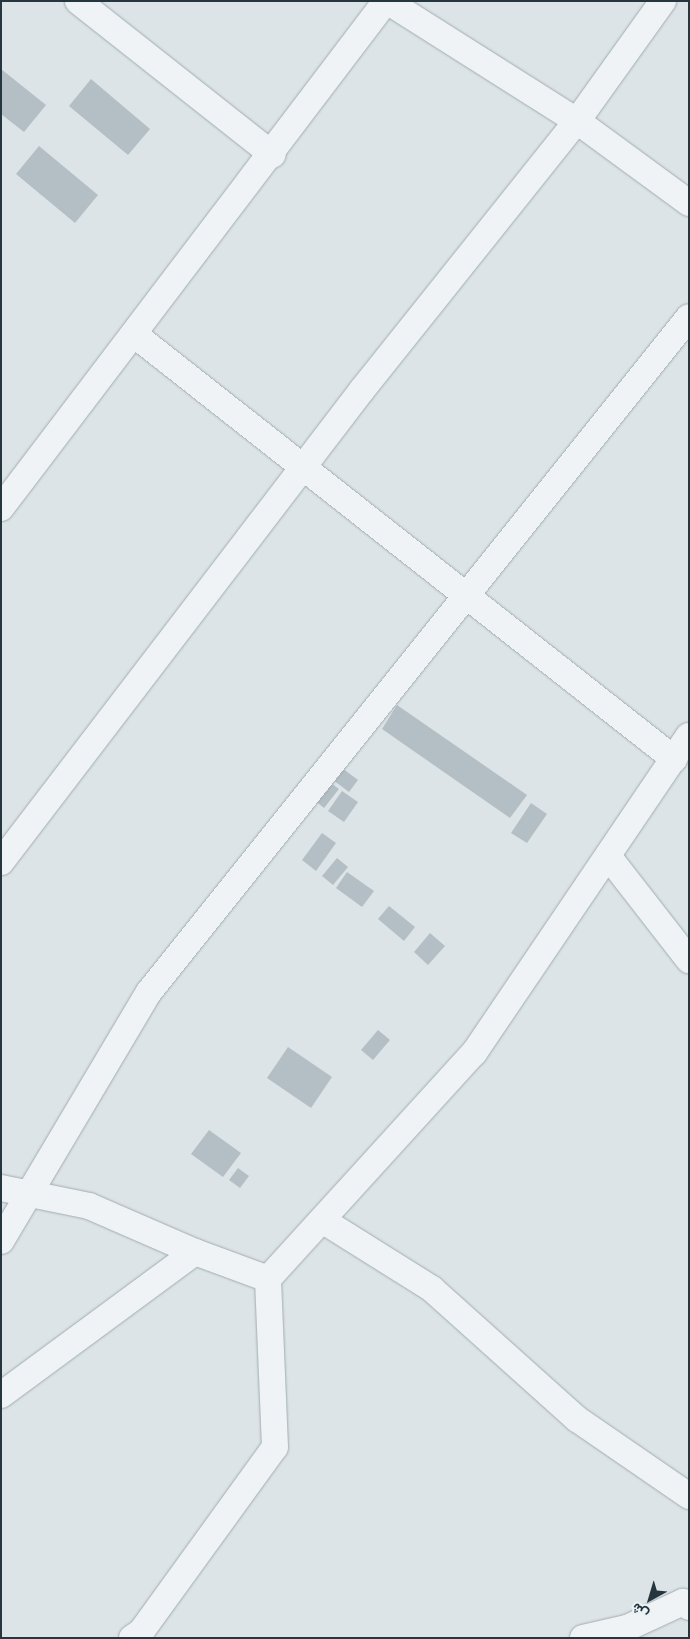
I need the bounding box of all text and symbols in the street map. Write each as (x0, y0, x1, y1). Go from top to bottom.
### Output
north arrow (625, 1574, 675, 1624)
text: ش (628, 1599, 652, 1623)

